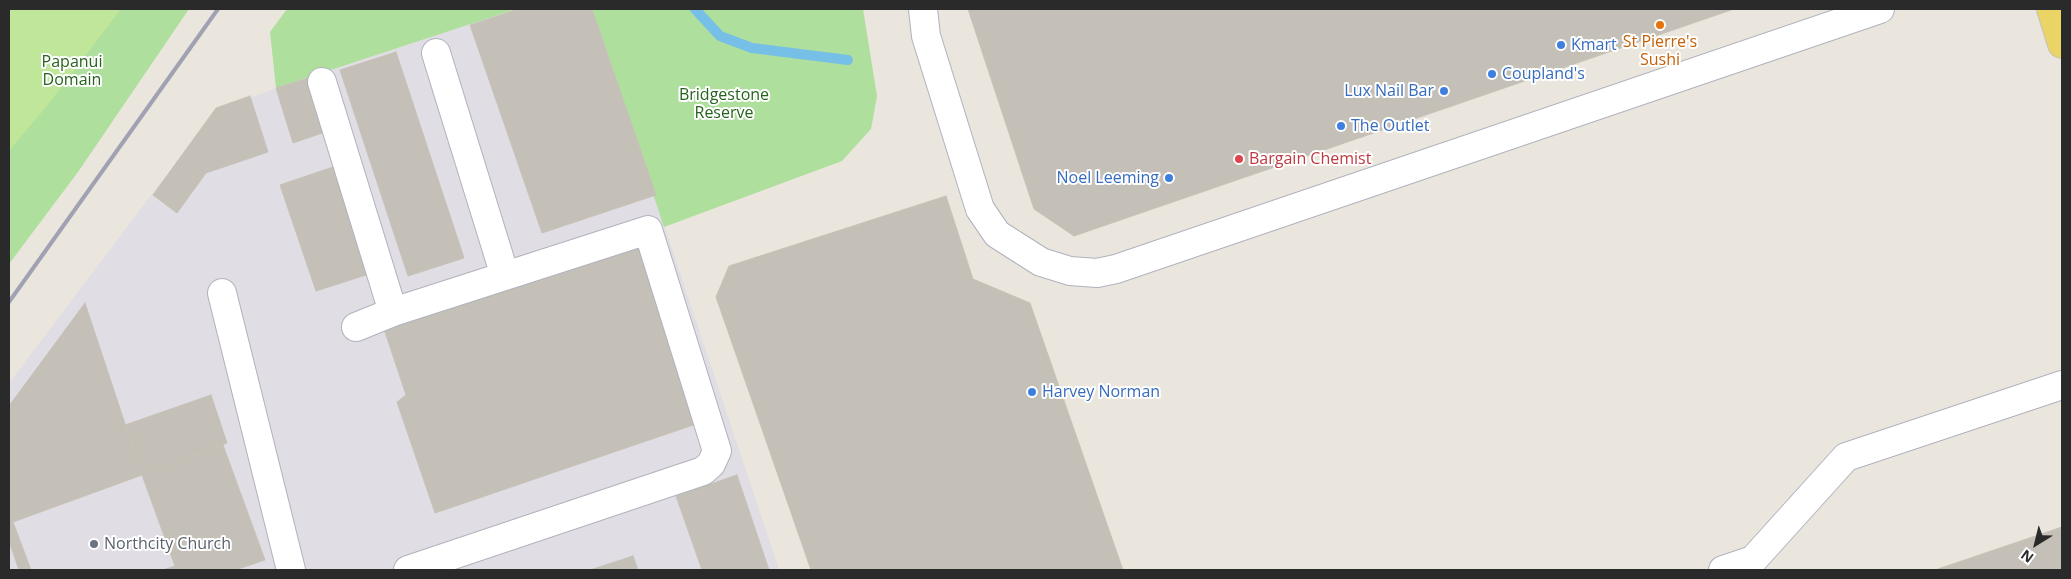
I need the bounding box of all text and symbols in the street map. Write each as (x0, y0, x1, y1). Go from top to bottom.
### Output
marker: St Pierre's Sushi (1654, 19, 1666, 31)
place label: St Pierre's Sushi (1623, 32, 1697, 70)
place label: Kmart (1571, 35, 1617, 55)
marker: Kmart (1555, 39, 1567, 51)
park label: Papanui Domain (42, 52, 102, 90)
place label: Coupland's (1502, 64, 1585, 84)
marker: Coupland's (1486, 68, 1498, 80)
place label: Lux Nail Bar (1344, 81, 1434, 101)
park label: Bridgestone Reserve (679, 85, 769, 123)
marker: Lux Nail Bar (1438, 85, 1450, 97)
place label: The Outlet (1351, 116, 1429, 136)
marker: The Outlet (1335, 120, 1347, 132)
place label: Bargain Chemist (1249, 149, 1371, 169)
marker: Bargain Chemist (1233, 153, 1245, 165)
place label: Noel Leeming (1056, 168, 1159, 188)
marker: Noel Leeming (1163, 172, 1175, 184)
place label: Harvey Norman (1042, 382, 1160, 402)
marker: Harvey Norman (1026, 386, 1038, 398)
north arrow (2011, 519, 2061, 569)
place label: Northcity Church (104, 534, 231, 554)
marker: Northcity Church (88, 538, 100, 550)
text: N (2017, 546, 2037, 568)

